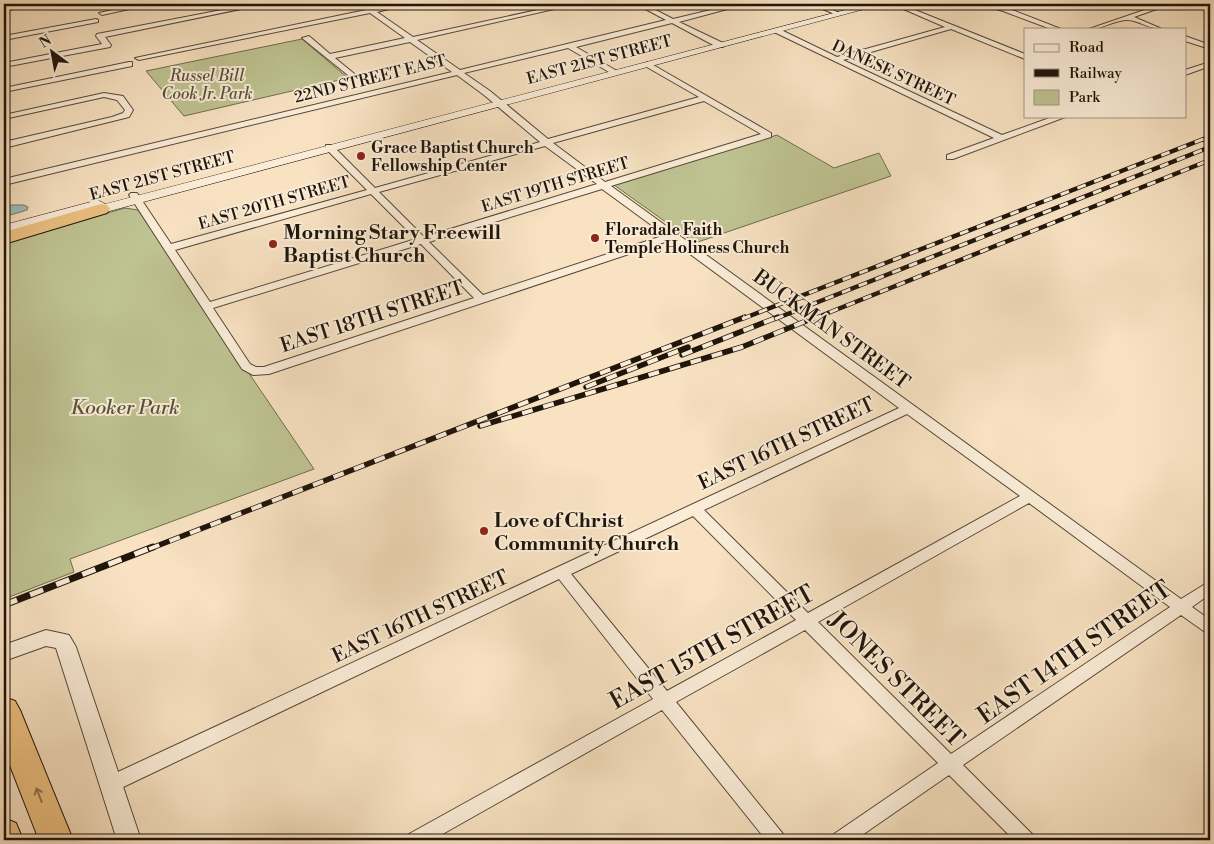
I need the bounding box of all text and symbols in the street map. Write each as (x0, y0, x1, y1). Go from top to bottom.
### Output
north arrow (28, 28, 78, 78)
legend (1024, 28, 1186, 118)
text: N (36, 31, 55, 52)
street label: EAST 21ST STREET (524, 31, 674, 89)
street label: DANESE STREET (829, 36, 958, 110)
text: Road (1069, 38, 1104, 57)
street label: 22ND STREET EAST (292, 50, 448, 108)
text: Railway (1069, 64, 1123, 83)
park label: Russel Bill Cook Jr. Park (161, 66, 253, 104)
text: Park (1069, 88, 1101, 107)
place label: Grace Baptist Church Fellowship Center (371, 138, 534, 176)
street label: EAST 21ST STREET (87, 147, 237, 205)
marker: Grace Baptist Church Fellowship Center (355, 150, 367, 162)
street label: EAST 19TH STREET (479, 153, 632, 217)
street label: EAST 20TH STREET (196, 172, 353, 234)
place label: Floradale Faith Temple Holiness Church (605, 220, 789, 258)
place label: Morning Stary Freewill Baptist Church (283, 221, 501, 269)
marker: Floradale Faith Temple Holiness Church (589, 232, 601, 244)
marker: Morning Stary Freewill Baptist Church (267, 238, 279, 250)
street label: BUCKMAN STREET (747, 264, 914, 395)
street label: EAST 18TH STREET (277, 276, 468, 359)
street label: EAST 16TH STREET (694, 392, 879, 496)
park label: Kooker Park (71, 396, 179, 421)
place label: Love of Christ Community Church (494, 509, 680, 557)
marker: Love of Christ Community Church (478, 525, 490, 537)
street label: EAST 16TH STREET (328, 565, 513, 669)
street label: EAST 14TH STREET (972, 575, 1177, 731)
street label: EAST 15TH STREET (605, 579, 820, 717)
street label: JONES STREET (821, 605, 970, 754)
one-way arrow (33, 787, 42, 802)

